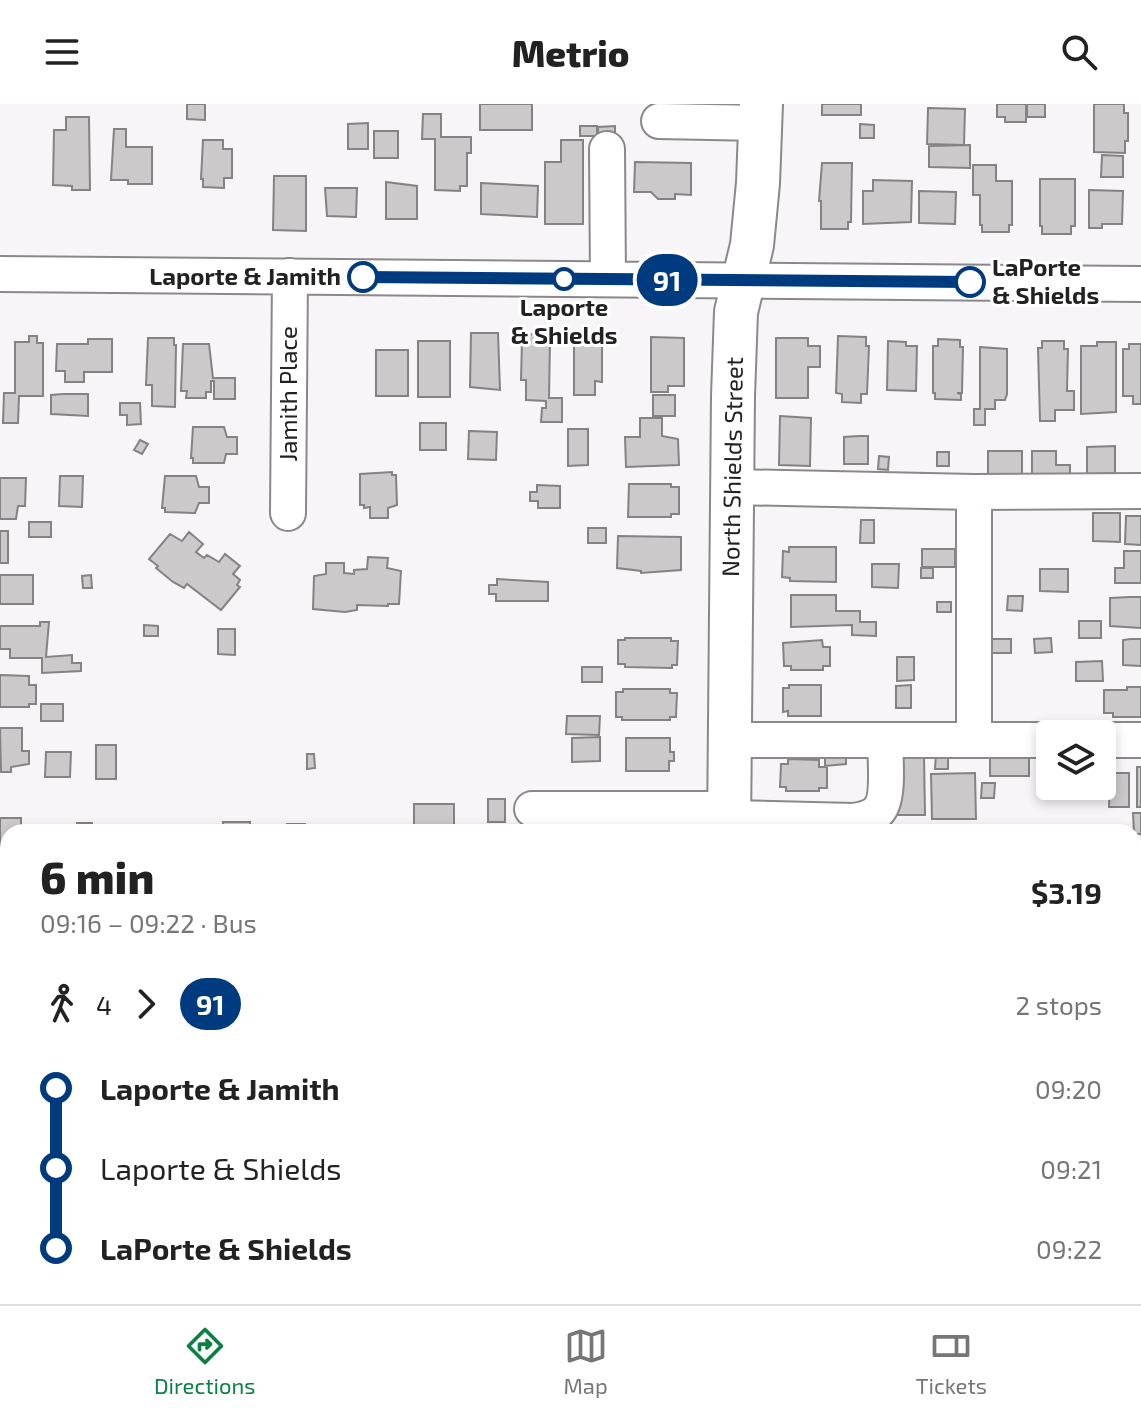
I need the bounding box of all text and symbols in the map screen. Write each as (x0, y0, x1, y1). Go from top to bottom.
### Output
icon: menu (40, 30, 84, 74)
icon: search (1057, 30, 1101, 74)
text: Metrio (512, 31, 629, 74)
place label: LaPorte & Shields (992, 252, 1099, 309)
line badge: 91 (631, 254, 703, 306)
place label: Laporte & Jamith (149, 261, 341, 290)
marker: Laporte & Jamith (348, 262, 378, 292)
text: 91 (653, 263, 681, 297)
marker: LaPorte & Shields (955, 267, 985, 297)
marker: Laporte & Shields (553, 268, 575, 290)
place label: Laporte & Shields (510, 292, 618, 349)
street label: Jamith Place (273, 326, 302, 462)
street label: North Shields Street (715, 357, 748, 577)
map controls (1036, 720, 1116, 800)
button: layers (1036, 720, 1116, 800)
text: 6 min (40, 850, 154, 903)
text: $3.19 (1031, 874, 1102, 910)
text: 09:16 – 09:22 · Bus (40, 907, 257, 938)
icon: walk (40, 982, 84, 1026)
icon: forward (124, 982, 168, 1026)
text: 91 (196, 987, 225, 1021)
text: 4 (96, 989, 112, 1020)
text: 2 stops (1015, 989, 1102, 1020)
text: Laporte & Jamith (100, 1070, 340, 1106)
text: 09:20 (1035, 1073, 1102, 1104)
text: Laporte & Shields (100, 1150, 342, 1186)
text: 09:21 (1040, 1153, 1102, 1184)
text: LaPorte & Shields (100, 1230, 352, 1266)
text: 09:22 (1036, 1233, 1102, 1264)
tab: Directions (154, 1324, 255, 1398)
tab: Map (564, 1324, 608, 1398)
tab: Tickets (916, 1324, 987, 1398)

